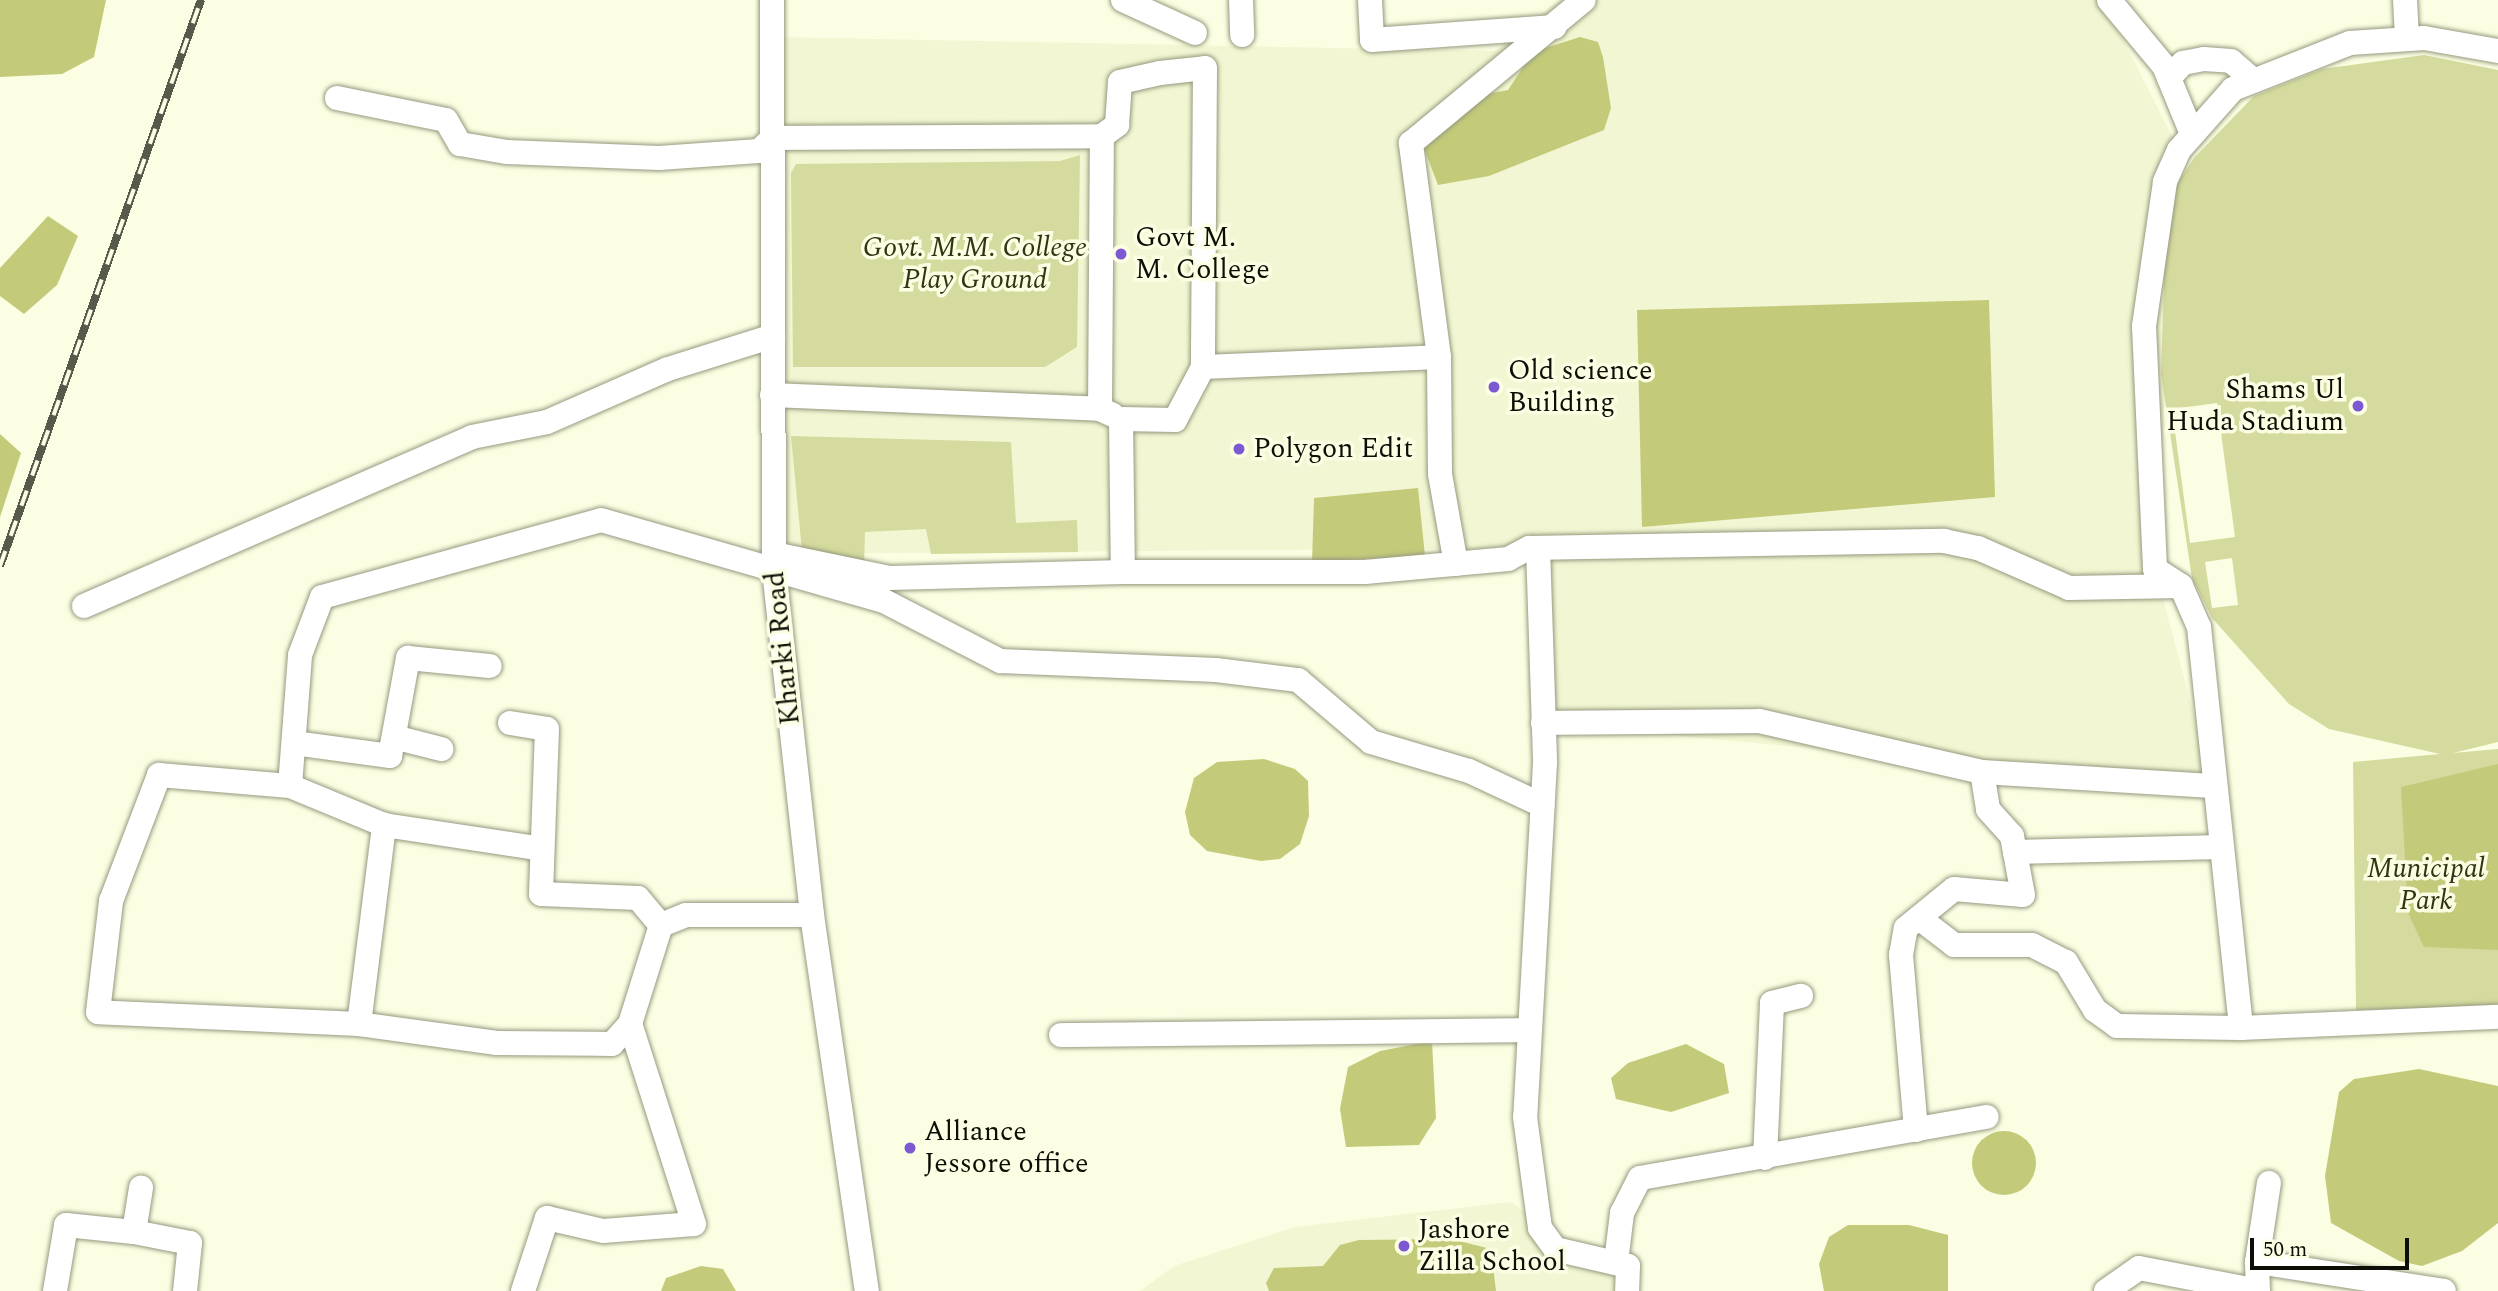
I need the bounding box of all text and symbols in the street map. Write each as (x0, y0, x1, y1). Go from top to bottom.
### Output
place label: Govt M. M. College (1135, 221, 1270, 287)
park label: Govt. M.M. College Play Ground (863, 231, 1087, 297)
marker: Govt M. M. College (1113, 246, 1129, 262)
place label: Old science Building (1508, 354, 1653, 420)
place label: Shams Ul Huda Stadium (2166, 373, 2344, 439)
marker: Old science Building (1486, 379, 1502, 395)
marker: Shams Ul Huda Stadium (2350, 398, 2366, 414)
place label: Polygon Edit (1253, 432, 1413, 466)
marker: Polygon Edit (1231, 441, 1247, 457)
street label: Kharki Road (758, 569, 808, 727)
park label: Municipal Park (2367, 852, 2485, 918)
place label: Alliance Jessore office (924, 1115, 1089, 1181)
marker: Alliance Jessore office (902, 1140, 918, 1156)
place label: Jashore Zilla School (1418, 1213, 1566, 1279)
scale bar (2253, 1224, 2412, 1268)
text: 50 m (2263, 1234, 2307, 1266)
marker: Jashore Zilla School (1396, 1238, 1412, 1254)

